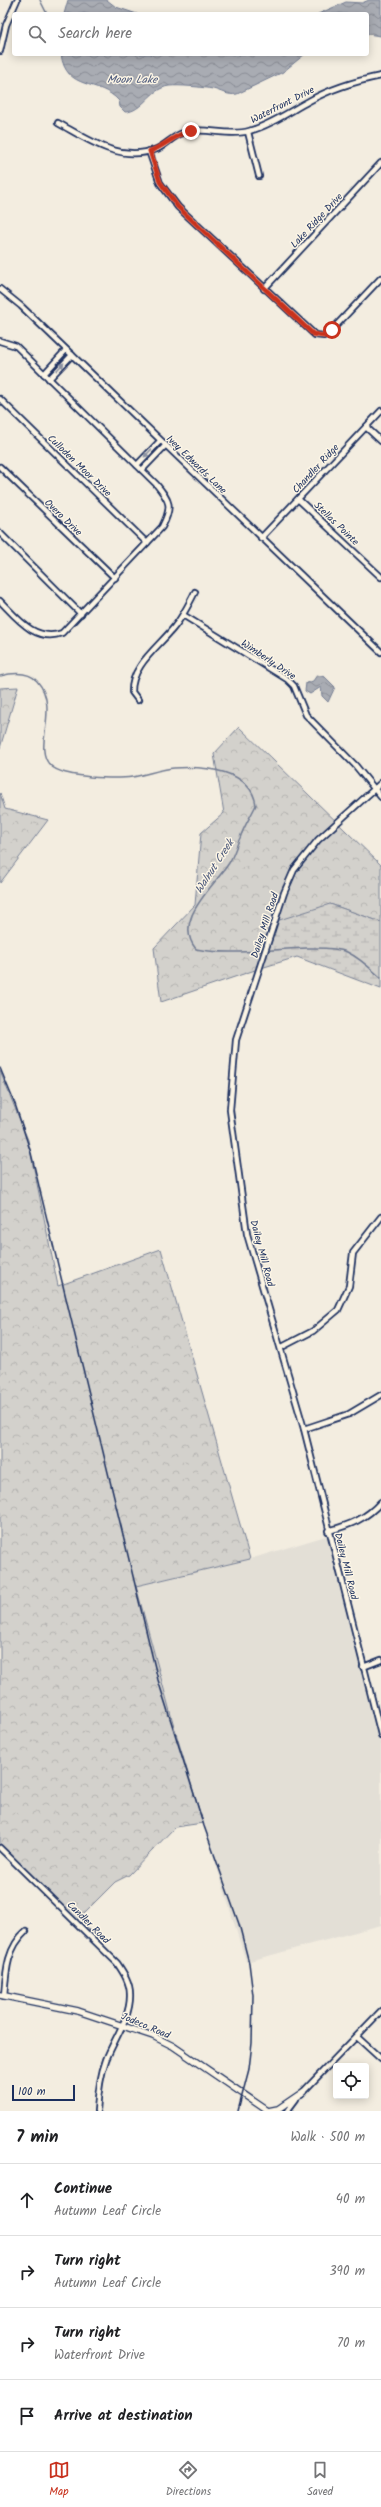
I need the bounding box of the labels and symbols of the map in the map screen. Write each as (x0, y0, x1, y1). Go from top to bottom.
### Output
water label: Moon Lake (107, 71, 158, 89)
street label: Waterfront Drive (248, 82, 318, 128)
route end (182, 122, 200, 140)
street label: Lake Ridge Drive (287, 189, 347, 252)
route start (323, 321, 341, 339)
one-way arrow (55, 362, 65, 372)
street label: Culloden Moor Drive (43, 431, 115, 501)
street label: Ivey Edwards Lane (162, 431, 231, 498)
street label: Chandler Ridge (288, 440, 343, 497)
one-way arrow (143, 448, 153, 458)
street label: Overo Drive (41, 495, 86, 540)
street label: Stellas Pointe (310, 498, 363, 550)
street label: Wimberly Drive (238, 636, 300, 684)
water label: Walnut Creek (191, 834, 240, 897)
street label: Dailey Mill Road (247, 889, 283, 960)
street label: Dailey Mill Road (245, 1218, 279, 1289)
street label: Dailey Mill Road (330, 1531, 362, 1602)
street label: Candler Road (63, 1897, 114, 1949)
street label: Jodeco Road (119, 2008, 173, 2044)
scale bar (12, 2083, 75, 2102)

